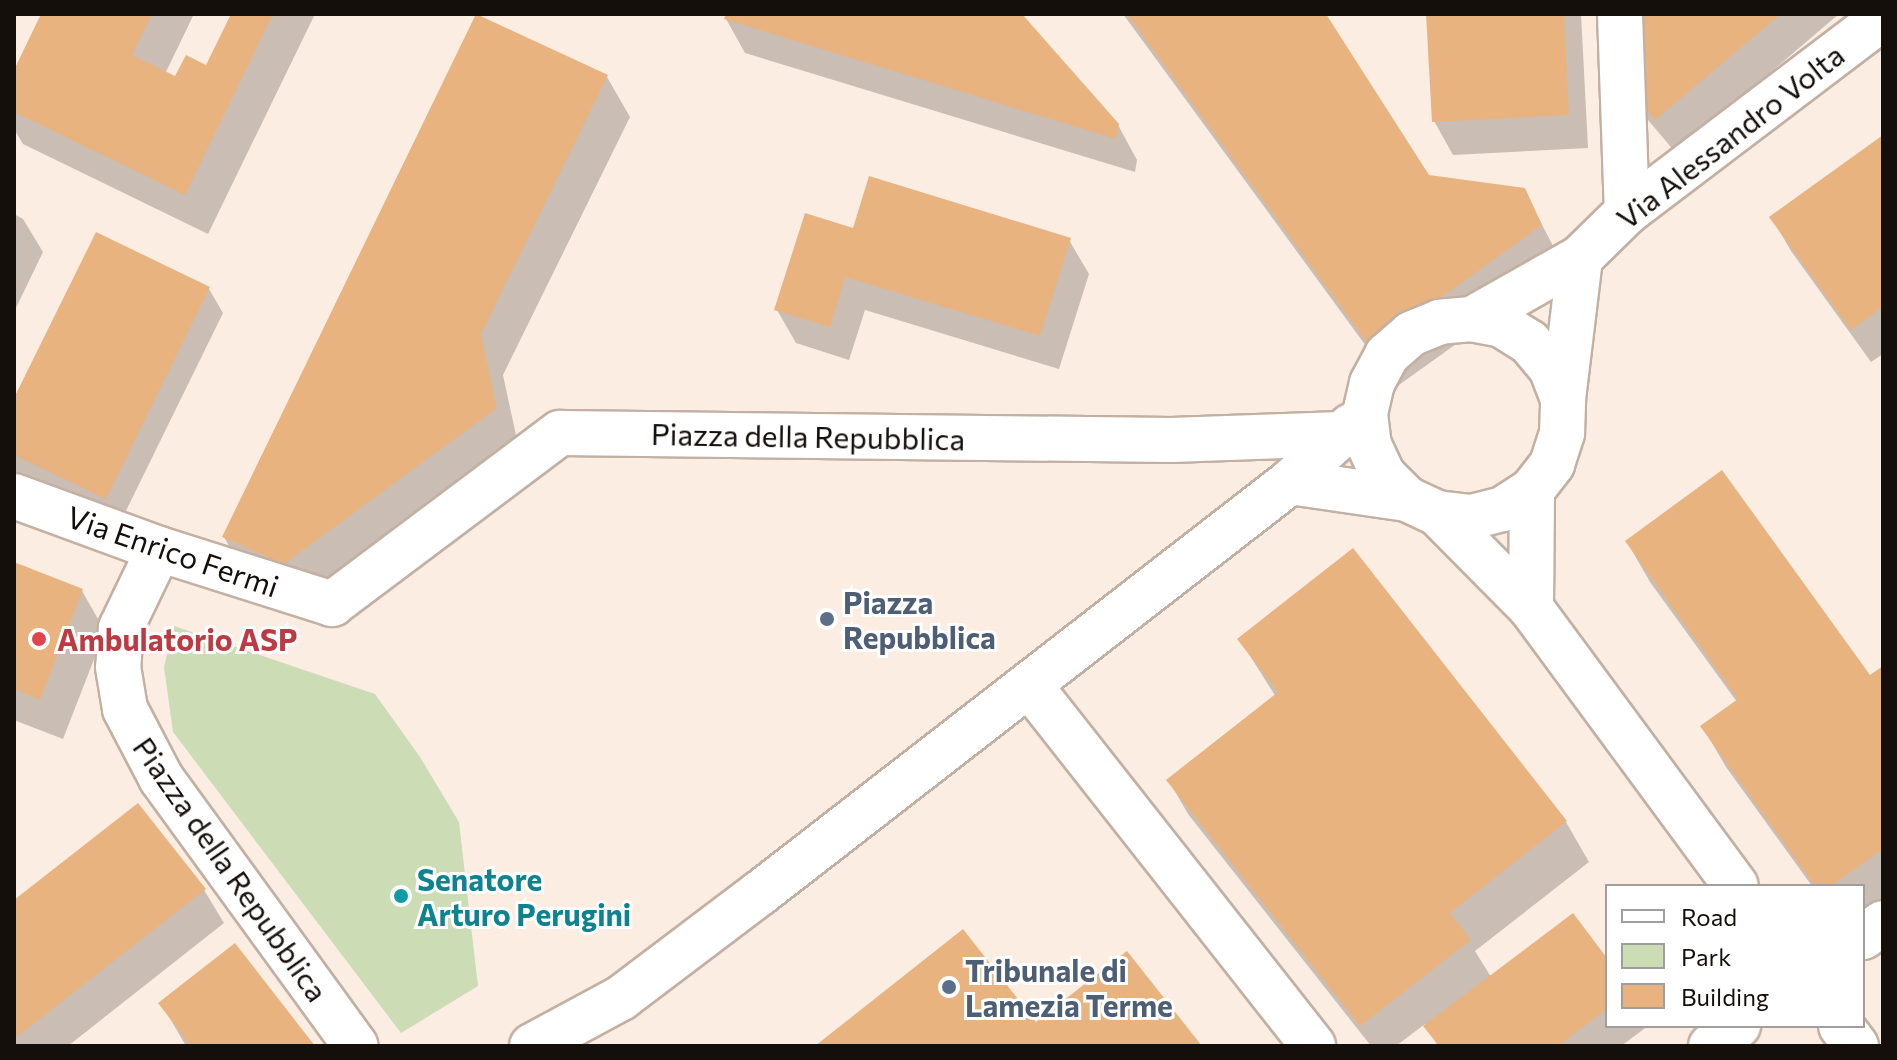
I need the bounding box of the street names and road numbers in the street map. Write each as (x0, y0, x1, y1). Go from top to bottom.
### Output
street label: Via Alessandro Volta (1609, 36, 1851, 236)
street label: Piazza della Repubblica (651, 415, 965, 457)
street label: Via Enrico Fermi (63, 498, 283, 604)
street label: Piazza della Repubblica (126, 730, 336, 1008)

